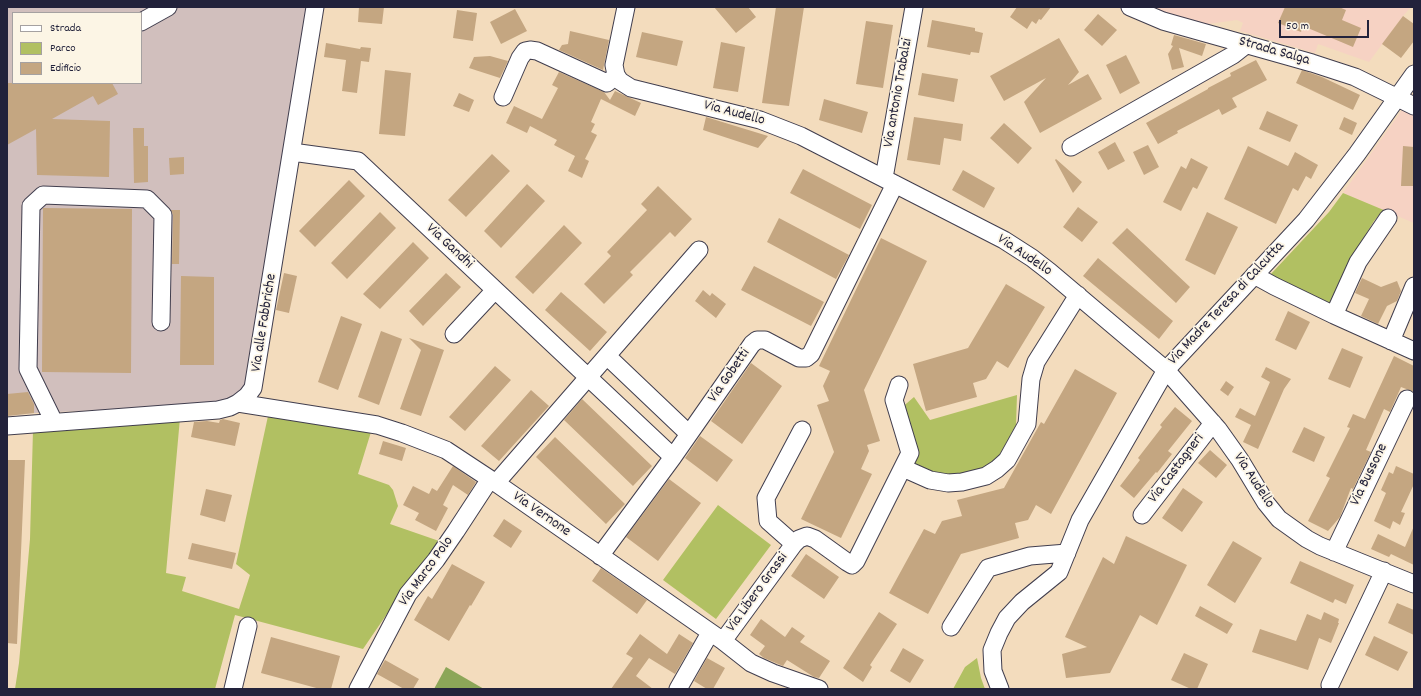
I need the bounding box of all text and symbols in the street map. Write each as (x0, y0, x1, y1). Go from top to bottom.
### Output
legend (12, 12, 142, 84)
scale bar (1281, 12, 1371, 38)
text: 50 m (1286, 18, 1309, 35)
text: Strada (50, 20, 81, 37)
street label: Strada Salga (1236, 33, 1312, 71)
street label: Via antonio Trabalzi (881, 37, 917, 149)
text: Parco (50, 40, 76, 57)
text: Edificio (50, 60, 81, 77)
street label: Via Audello (701, 97, 767, 131)
street label: Via Gandhi (421, 220, 477, 274)
street label: Via Audello (993, 231, 1055, 281)
street label: Via Madre Teresa di Calcutta (1165, 239, 1289, 369)
street label: Via alle Fabbriche (248, 273, 282, 373)
street label: Via Gobetti (705, 346, 755, 406)
street label: Via Castagneri (1145, 431, 1209, 507)
street label: Via Bussone (1347, 441, 1393, 509)
street label: Via Audello (1228, 450, 1278, 512)
street label: Via Vernone (508, 488, 574, 542)
street label: Via Marco Polo (396, 534, 458, 610)
street label: Via Libero Grassi (723, 550, 793, 636)

